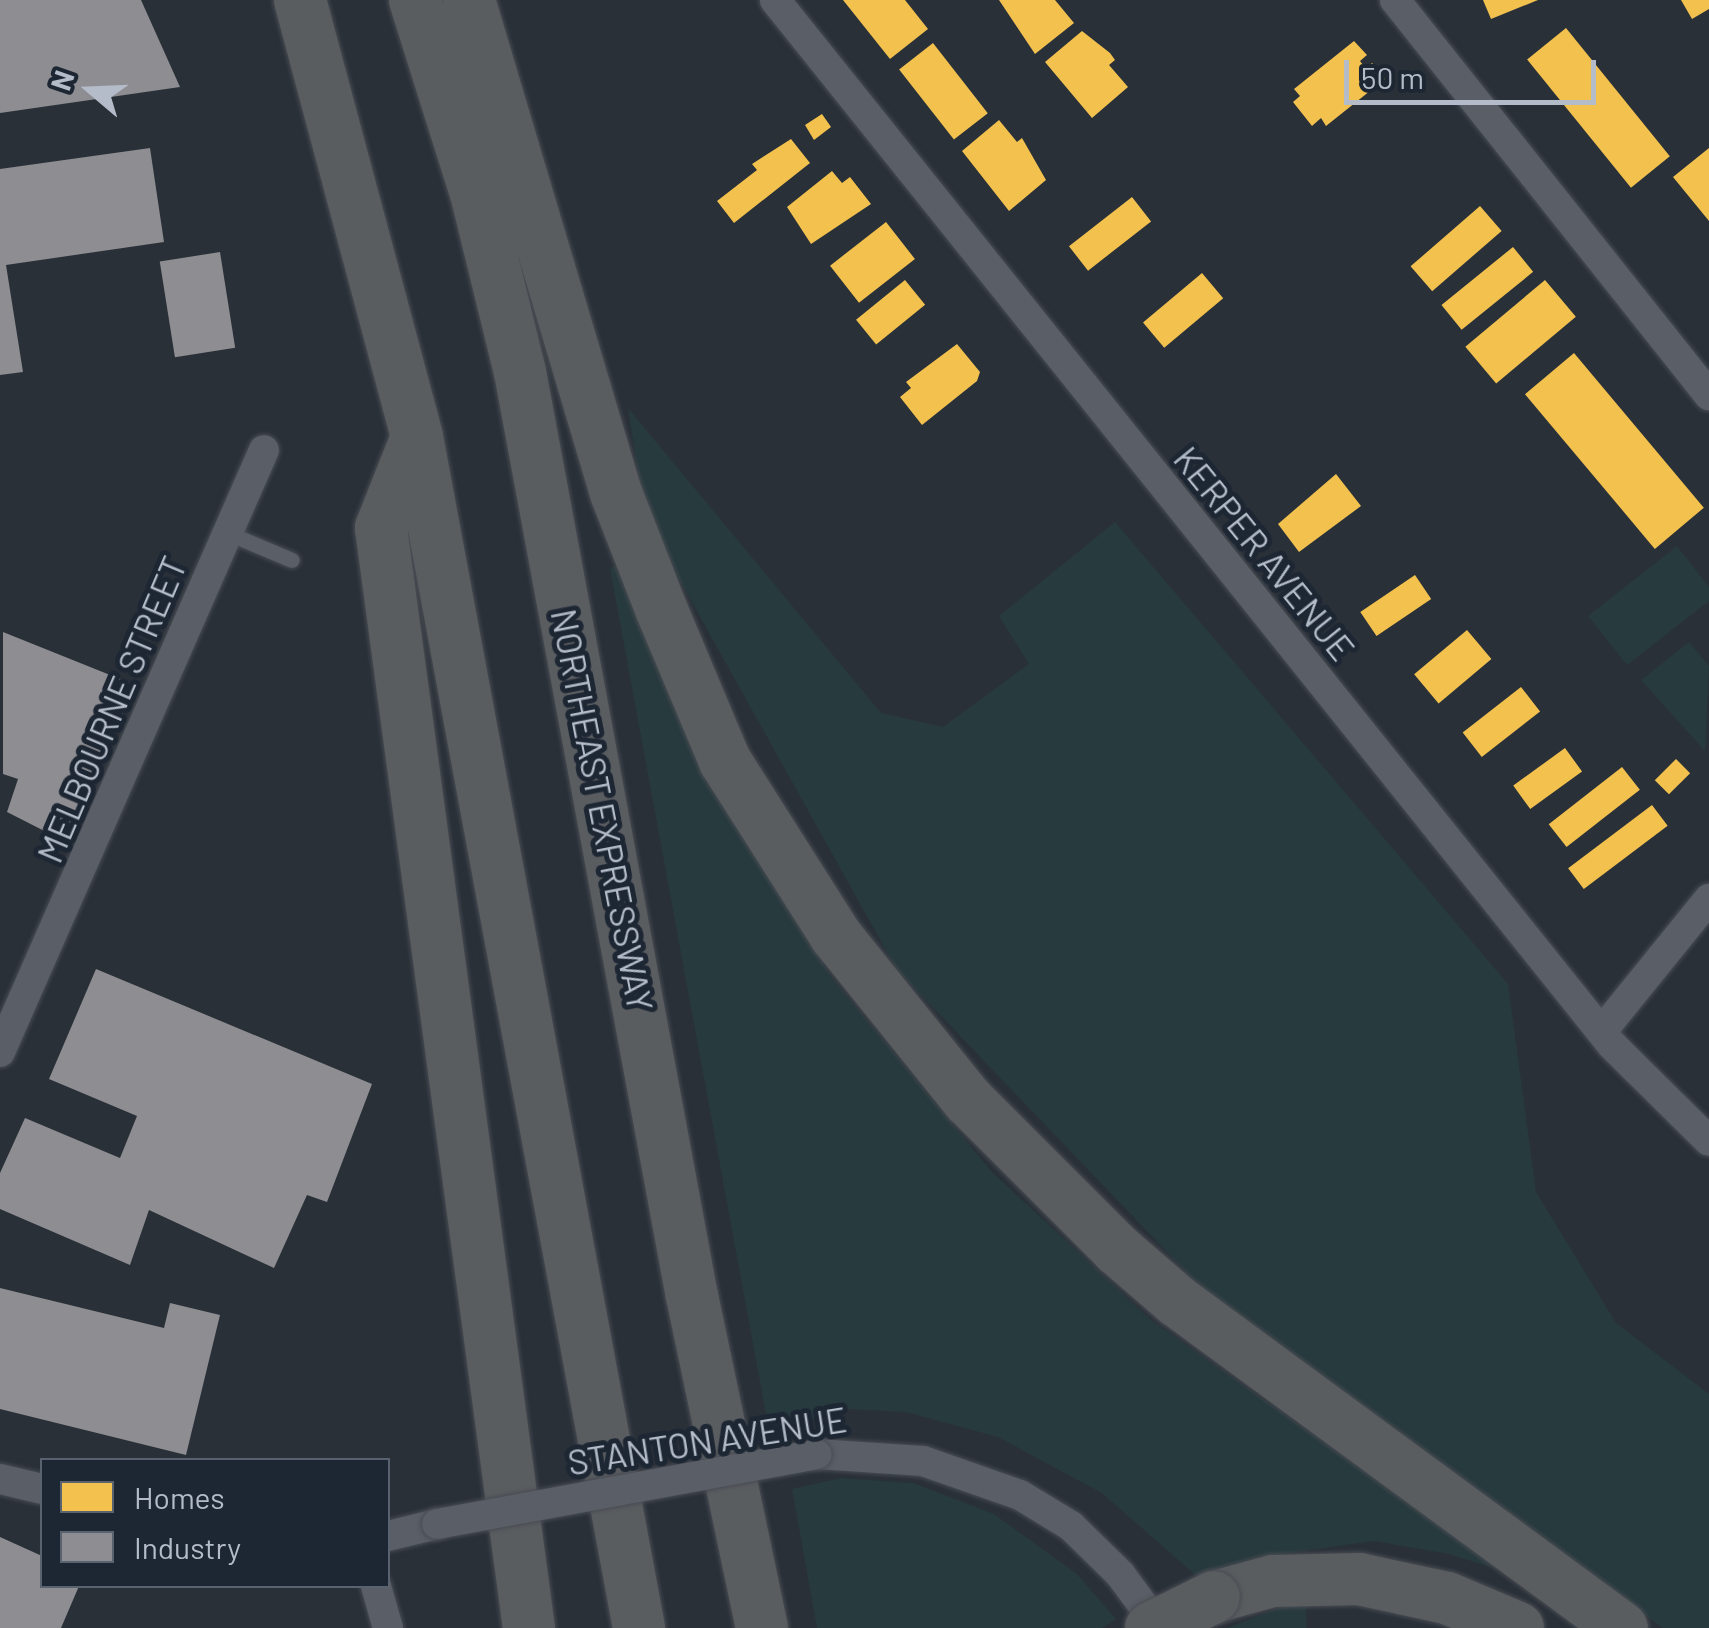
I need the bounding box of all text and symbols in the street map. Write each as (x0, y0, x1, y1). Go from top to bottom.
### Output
north arrow (40, 40, 140, 140)
scale bar (1349, 40, 1602, 102)
text: 50 m (1361, 59, 1424, 95)
text: N (43, 66, 81, 95)
street label: KERPER AVENUE (1166, 438, 1364, 668)
street label: MELBOURNE STREET (27, 550, 195, 868)
street label: NORTHEAST EXPRESSWAY (543, 605, 663, 1015)
street label: STANTON AVENUE (565, 1397, 849, 1483)
legend (40, 1458, 390, 1588)
text: Homes (134, 1479, 225, 1515)
text: Industry (134, 1529, 241, 1565)

